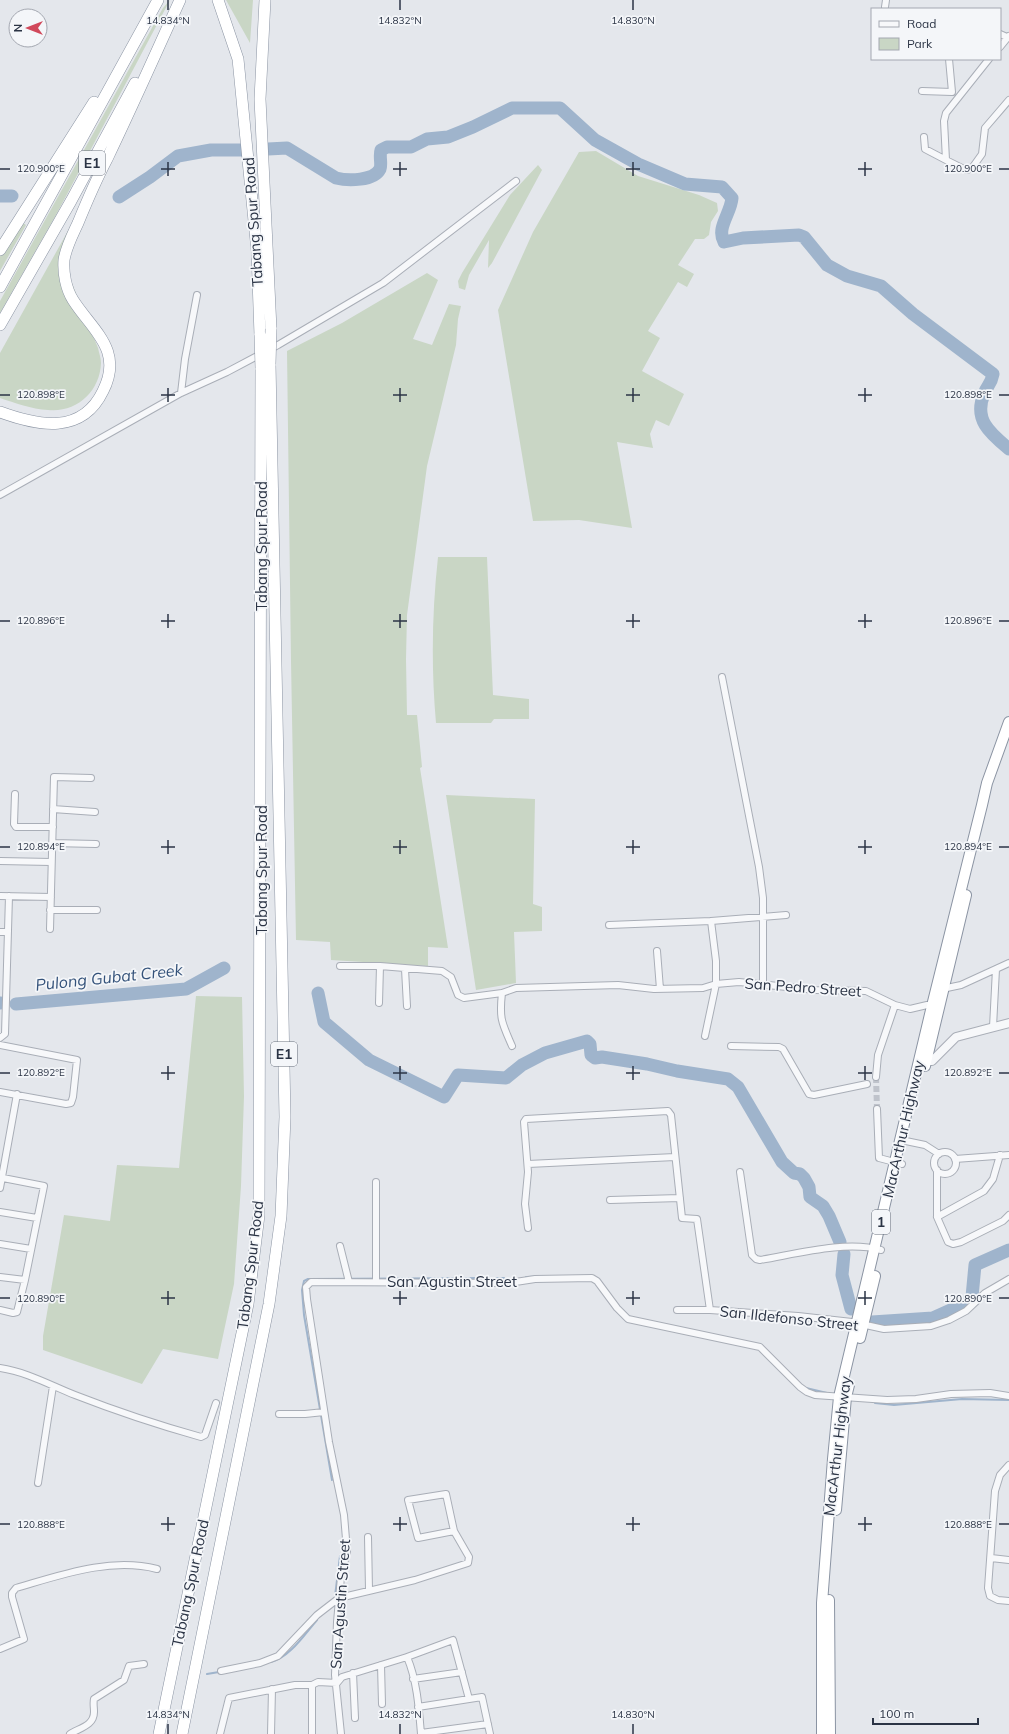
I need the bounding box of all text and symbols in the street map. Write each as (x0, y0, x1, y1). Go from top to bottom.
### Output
north arrow (8, 8, 48, 48)
legend (871, 8, 1001, 60)
text: 14.834°N (146, 14, 190, 27)
text: 14.832°N (378, 14, 422, 27)
text: 14.830°N (611, 14, 655, 27)
text: Road (907, 16, 936, 31)
text: N (11, 24, 25, 32)
text: Park (907, 36, 933, 51)
road number: E1 (79, 151, 105, 175)
street label: Tabang Spur Road (239, 157, 267, 287)
text: 120.900°E (17, 162, 65, 175)
text: 120.900°E (944, 162, 992, 175)
text: 120.898°E (17, 388, 65, 401)
text: 120.898°E (944, 388, 992, 401)
street label: Tabang Spur Road (252, 481, 271, 611)
text: 120.896°E (17, 614, 65, 627)
text: 120.896°E (944, 614, 992, 627)
street label: Tabang Spur Road (252, 805, 271, 935)
text: 120.894°E (17, 840, 65, 853)
text: 120.894°E (944, 840, 992, 853)
water label: Pulong Gubat Creek (34, 959, 184, 995)
street label: San Pedro Street (744, 973, 862, 1001)
road number: E1 (271, 1042, 297, 1066)
street label: MacArthur Highway (878, 1058, 928, 1200)
text: 120.892°E (17, 1066, 65, 1079)
text: 120.892°E (944, 1066, 992, 1079)
street label: Tabang Spur Road (233, 1199, 267, 1331)
road number: 1 (872, 1210, 890, 1234)
street label: San Agustin Street (387, 1272, 517, 1291)
text: 120.890°E (17, 1292, 65, 1305)
text: 120.890°E (944, 1292, 992, 1305)
street label: San Ildefonso Street (719, 1301, 859, 1335)
street label: MacArthur Highway (819, 1375, 855, 1517)
text: 120.888°E (17, 1518, 65, 1531)
street label: Tabang Spur Road (167, 1518, 213, 1648)
text: 120.888°E (944, 1518, 992, 1531)
street label: San Agustin Street (326, 1538, 354, 1670)
scale bar (873, 1700, 978, 1726)
text: 100 m (879, 1706, 914, 1721)
text: 14.834°N (146, 1708, 190, 1721)
text: 14.832°N (378, 1708, 422, 1721)
text: 14.830°N (611, 1708, 655, 1721)

